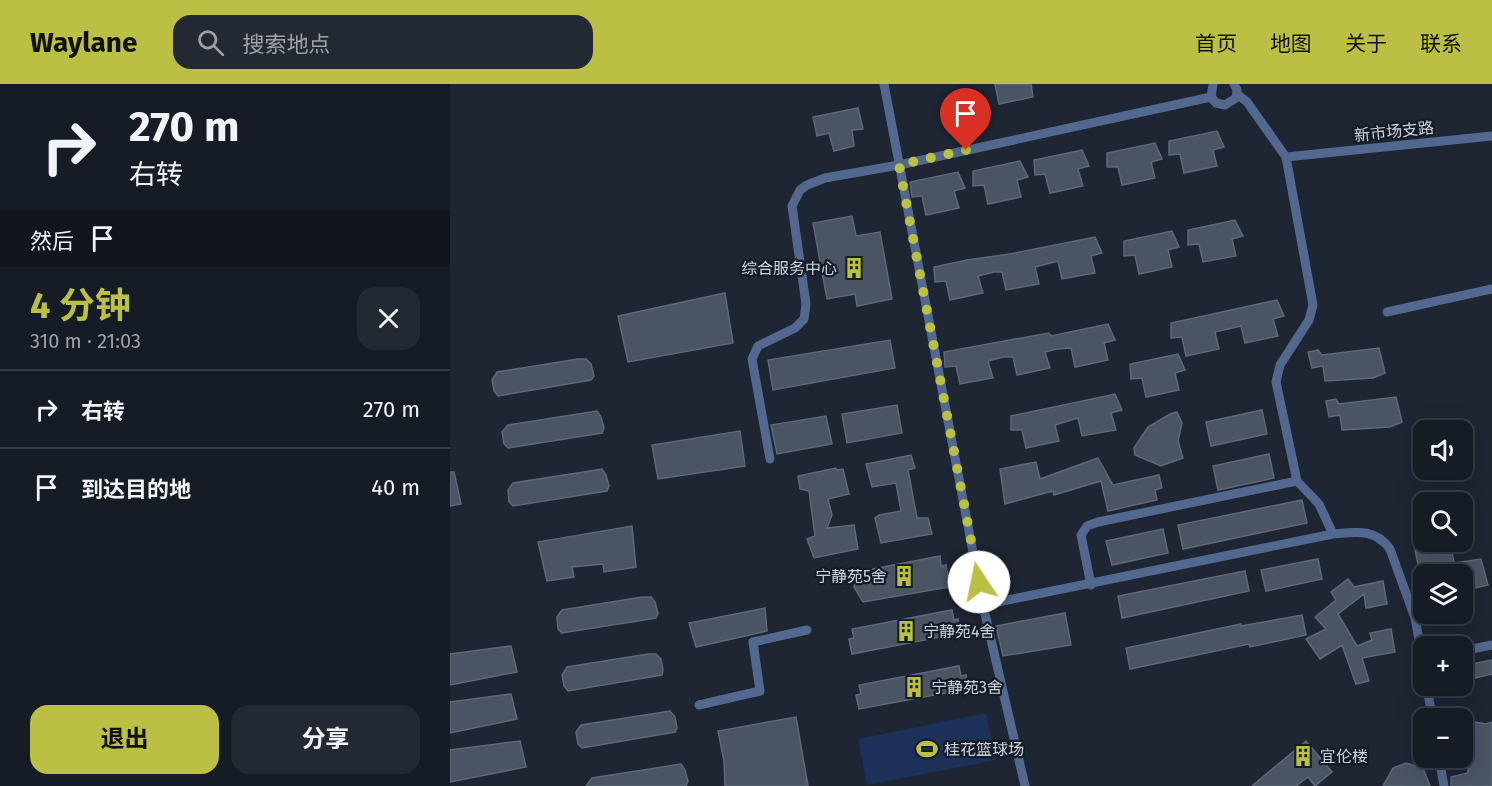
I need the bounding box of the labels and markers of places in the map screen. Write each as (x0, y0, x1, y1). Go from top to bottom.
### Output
pin (940, 88, 991, 150)
building icon: 综合服务中心 (842, 256, 866, 280)
place label: 综合服务中心 (741, 259, 837, 278)
building icon: 宁静苑5舍 (892, 564, 916, 588)
place label: 宁静苑5舍 (815, 567, 887, 586)
building icon: 宁静苑4舍 (894, 619, 918, 643)
place label: 宁静苑4舍 (923, 622, 996, 641)
building icon: 宁静苑3舍 (902, 675, 926, 699)
place label: 宁静苑3舍 (931, 678, 1003, 697)
sports icon: 桂花篮球场 (915, 737, 939, 761)
place label: 桂花篮球场 (944, 740, 1024, 759)
building icon: 宜伦楼 (1291, 744, 1315, 768)
place label: 宜伦楼 (1320, 747, 1368, 766)

